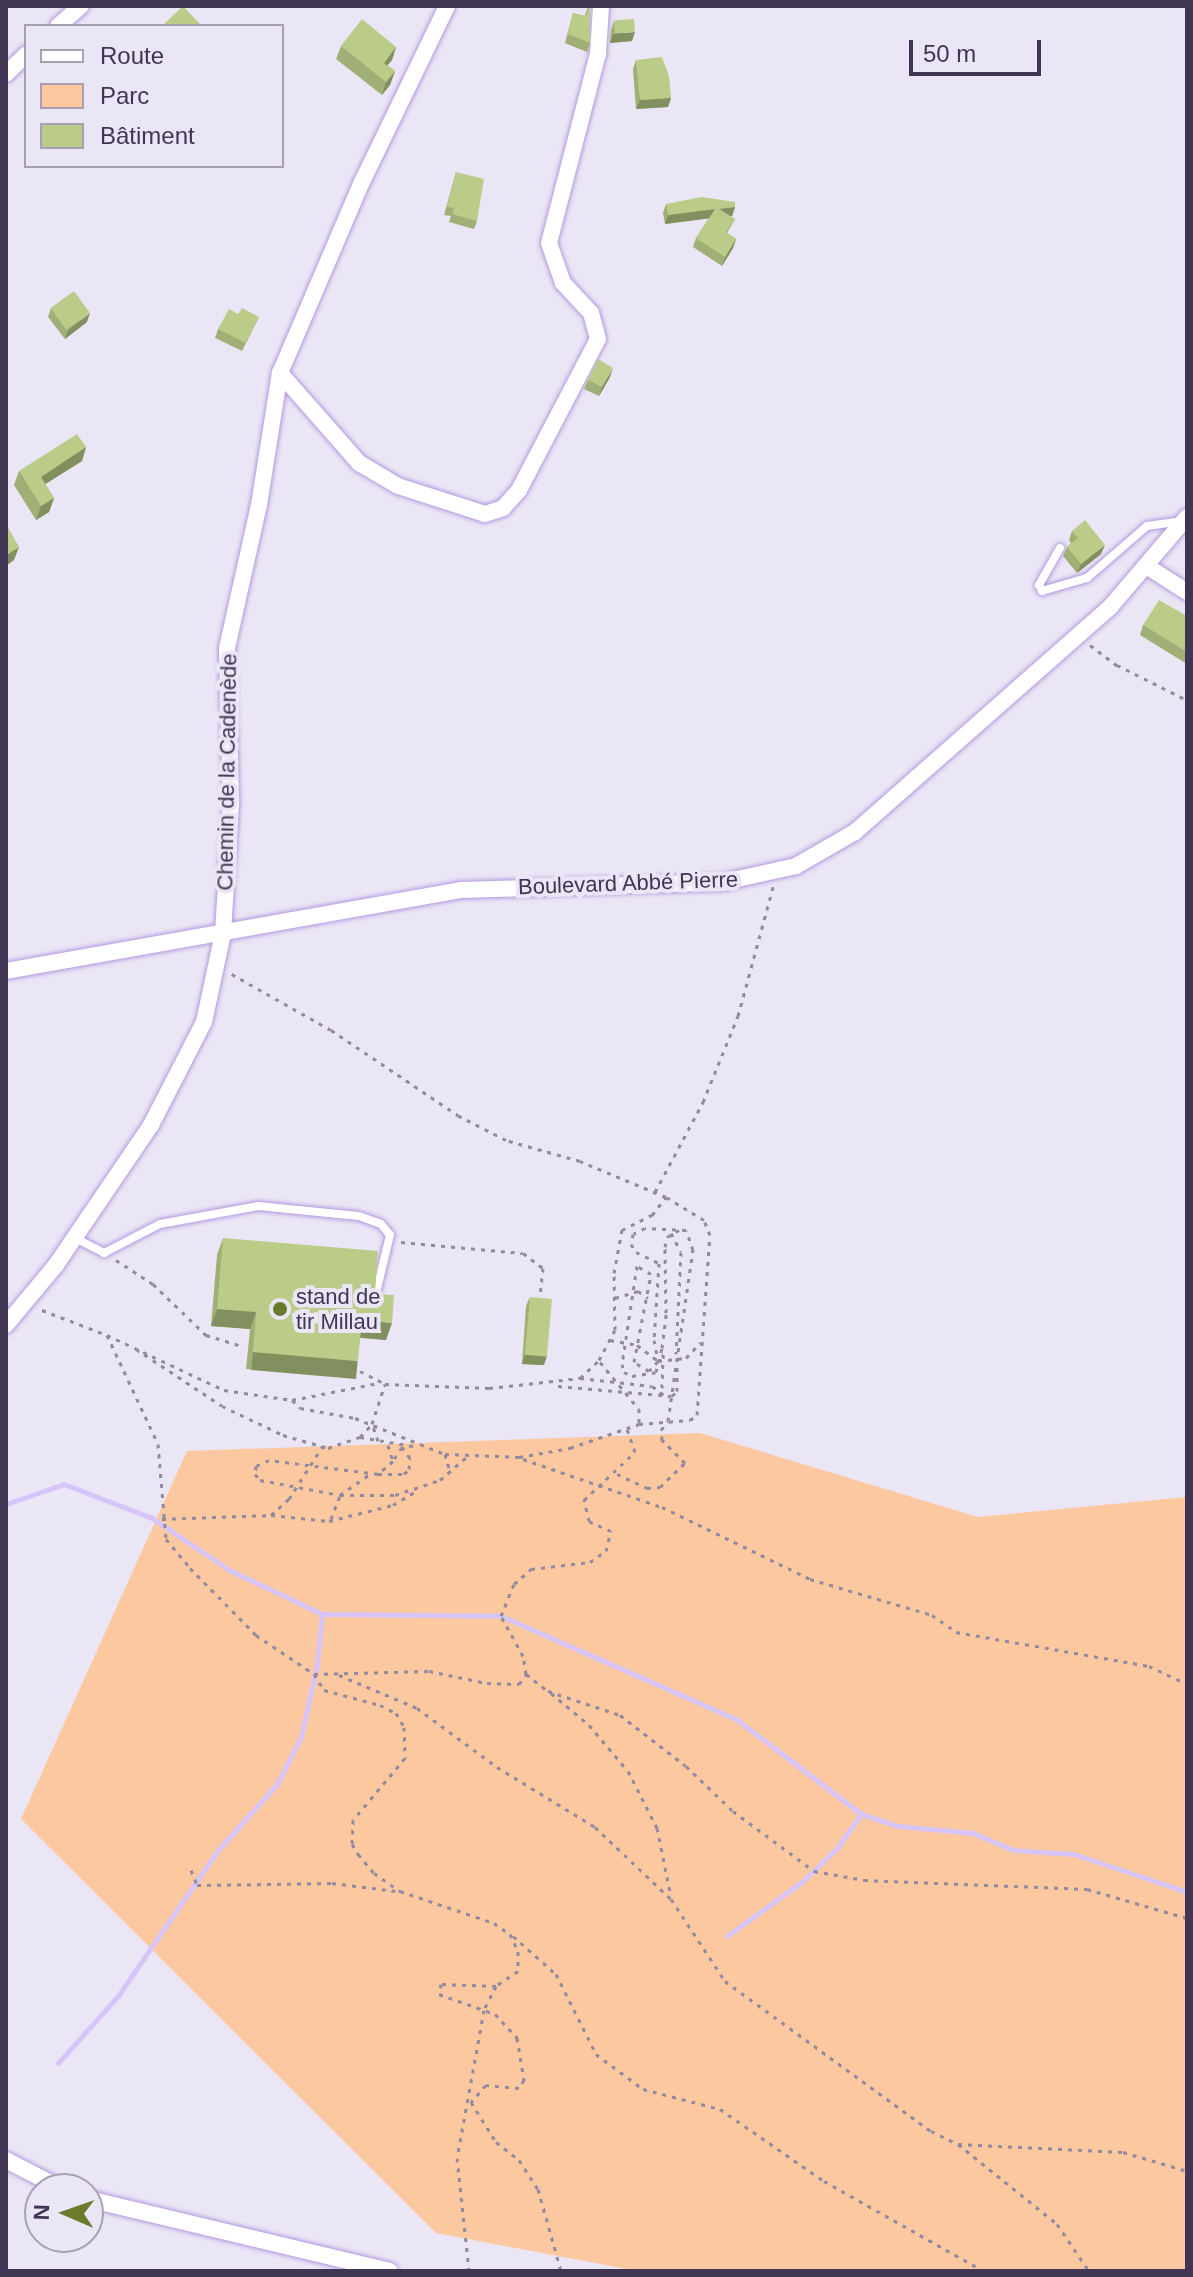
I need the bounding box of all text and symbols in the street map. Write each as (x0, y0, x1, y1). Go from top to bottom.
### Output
legend (24, 24, 284, 168)
scale bar (913, 24, 1045, 74)
text: 50 m (923, 40, 976, 67)
text: Route (100, 42, 164, 69)
text: Parc (100, 82, 149, 109)
text: Bâtiment (100, 122, 195, 149)
street label: Chemin de la Cadenède (212, 653, 242, 891)
street label: Boulevard Abbé Pierre (517, 866, 739, 900)
place label: stand de tir Millau (296, 1283, 380, 1334)
marker: stand de tir Millau (271, 1300, 289, 1318)
north arrow (24, 2173, 104, 2253)
text: N (29, 2204, 54, 2221)

